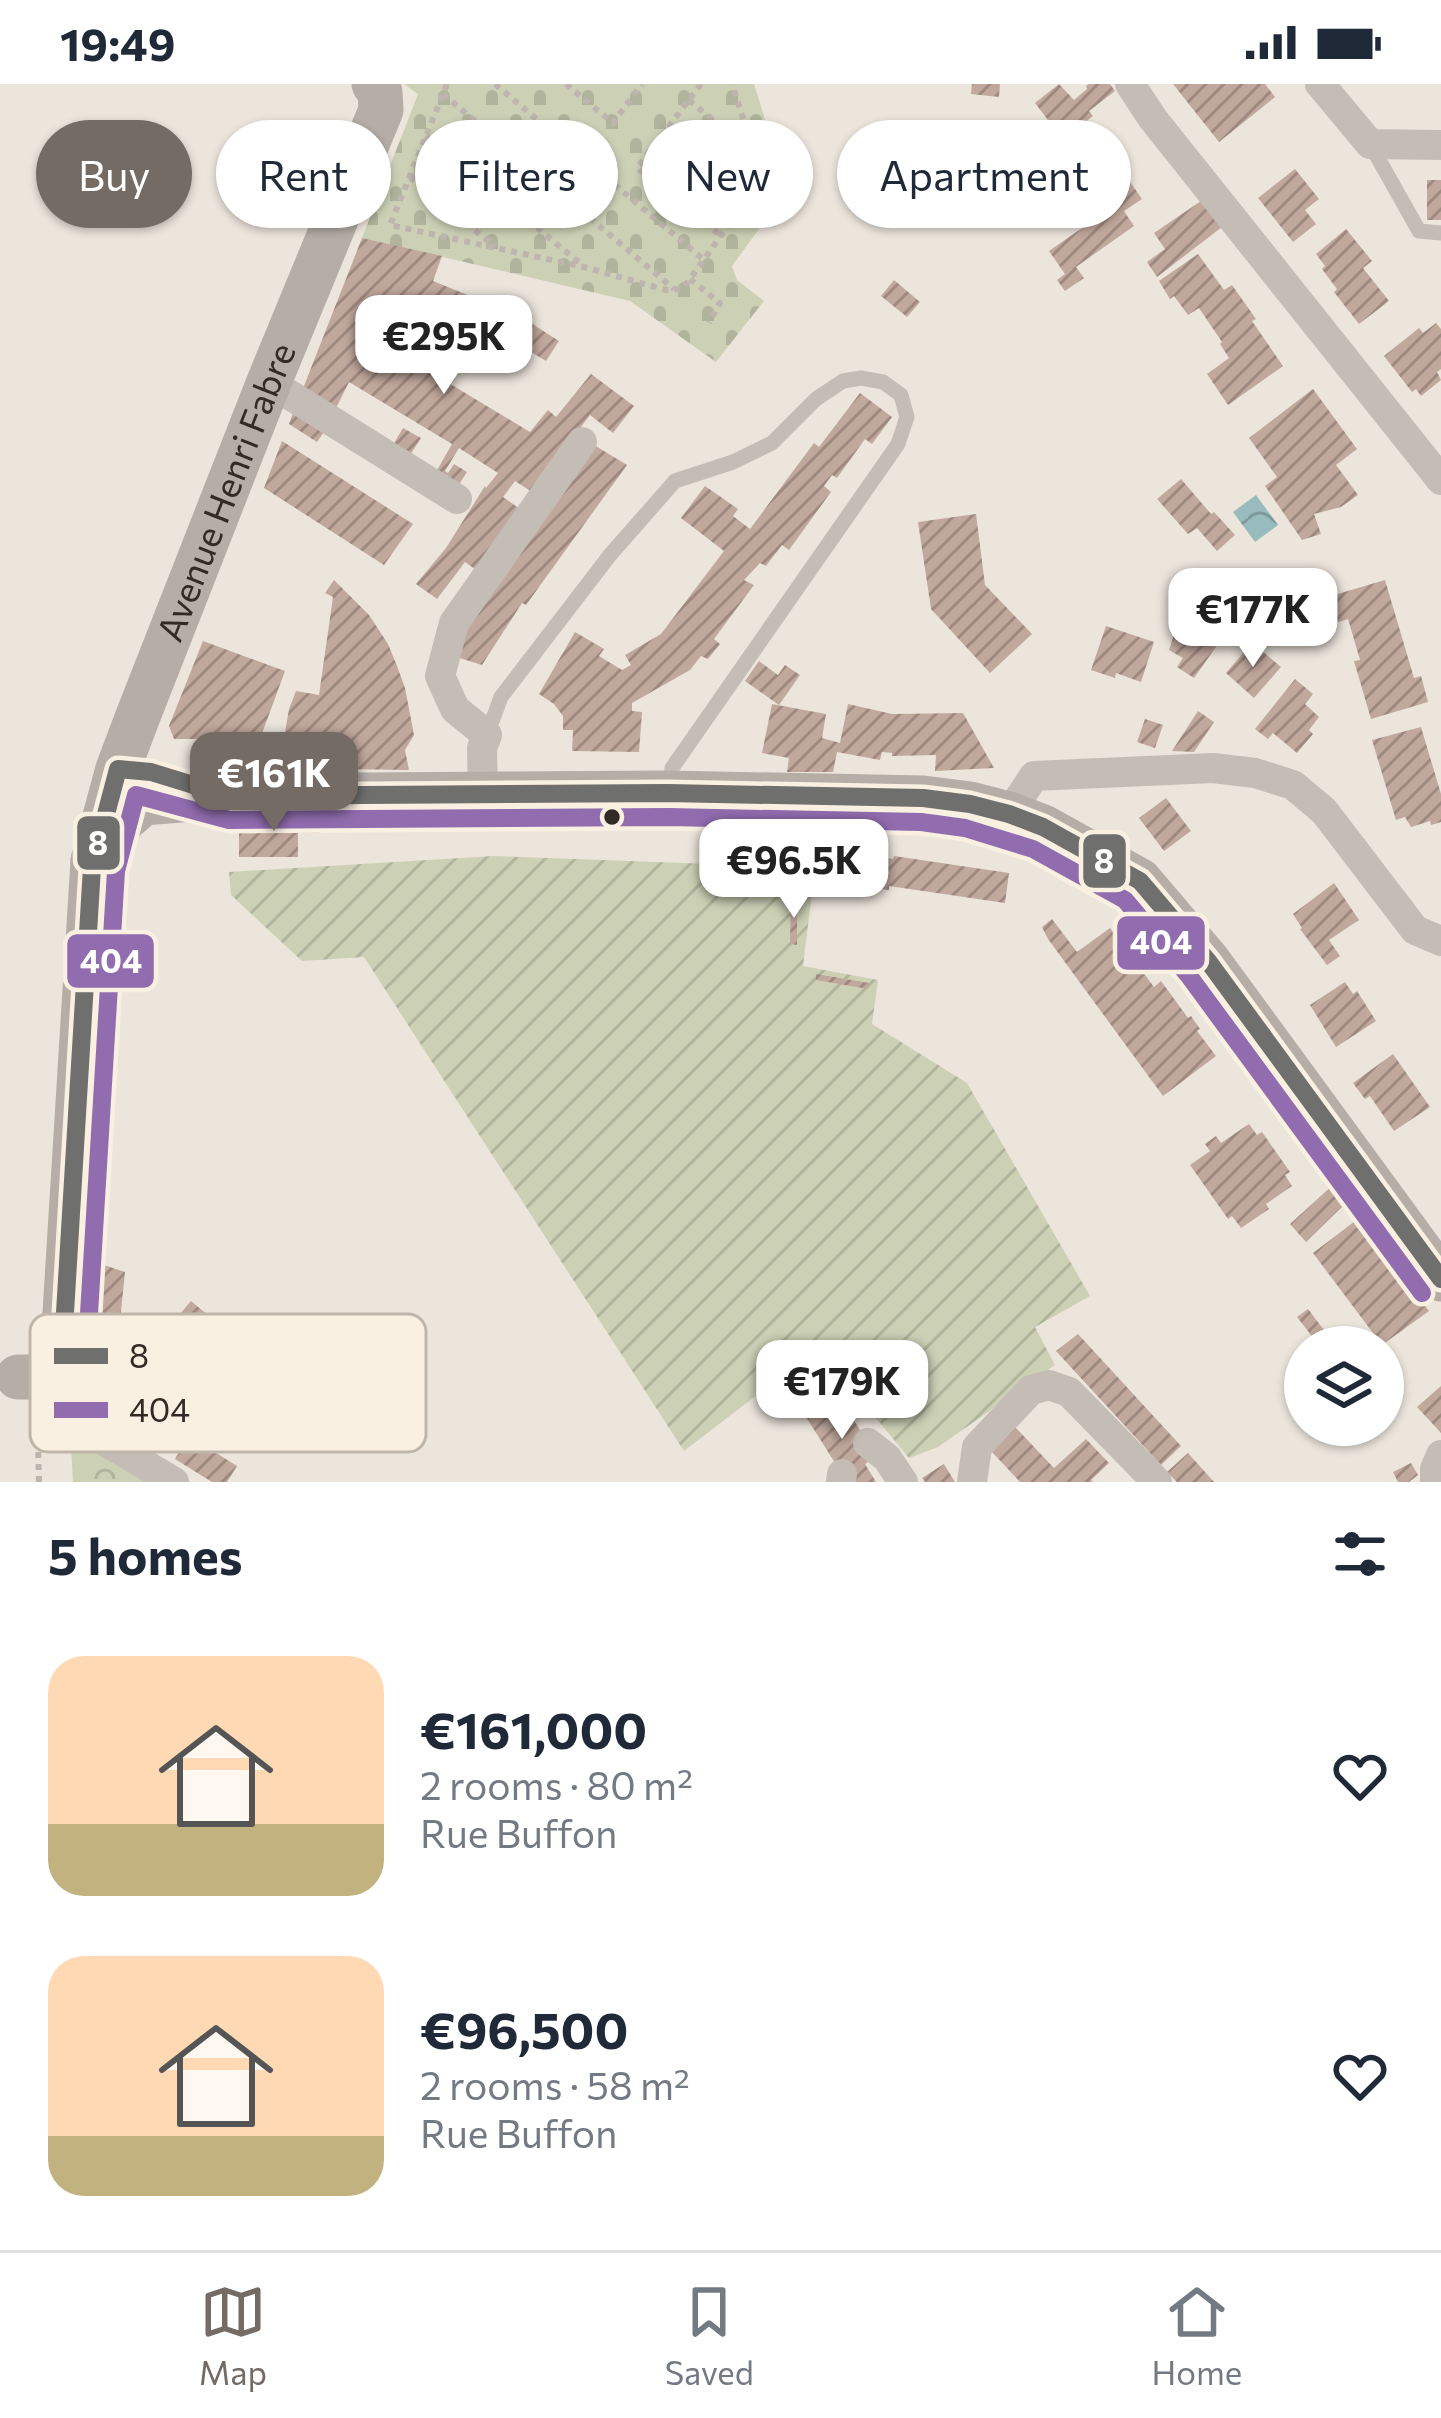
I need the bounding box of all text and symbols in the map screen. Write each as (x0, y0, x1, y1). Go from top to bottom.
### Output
text: 19:49 (60, 15, 175, 70)
chip: Buy (36, 120, 192, 228)
chip: Rent (216, 120, 391, 228)
chip: Filters (415, 120, 618, 228)
chip: New (642, 120, 813, 228)
chip: Apartment (837, 120, 1131, 228)
pin: €295K (360, 295, 528, 397)
text: €295K (382, 310, 506, 358)
street label: Avenue Henri Fabre (146, 336, 303, 647)
pin: €177K (1169, 568, 1337, 670)
text: €177K (1195, 583, 1311, 631)
pin: €161K (190, 732, 358, 834)
text: €161K (217, 747, 331, 795)
unlabelled marker (601, 806, 623, 828)
line badge: 8 (75, 814, 122, 872)
pin: €96.5K (696, 819, 892, 921)
text: 8 (88, 821, 108, 862)
line badge: 8 (1081, 832, 1128, 890)
text: €96.5K (726, 834, 862, 882)
text: 8 (1094, 839, 1114, 880)
line badge: 404 (1115, 914, 1207, 972)
text: 404 (1130, 920, 1192, 961)
line badge: 404 (65, 932, 156, 990)
text: 404 (80, 939, 142, 980)
legend (30, 1314, 426, 1452)
map controls (1284, 1326, 1404, 1446)
button: layers (1284, 1326, 1404, 1446)
text: 8 (129, 1334, 149, 1375)
pin: €179K (758, 1340, 926, 1442)
text: €179K (783, 1355, 901, 1403)
text: 404 (129, 1388, 190, 1429)
icon: filters (1327, 1521, 1393, 1587)
text: 5 homes (48, 1523, 243, 1586)
text: €161,000 (420, 1697, 647, 1760)
icon: home (144, 1704, 288, 1848)
icon: heart (1327, 1743, 1393, 1809)
text: 2 rooms · 80 m² (420, 1760, 693, 1808)
text: Rue Buffon (420, 1808, 617, 1856)
text: €96,500 (420, 1997, 628, 2060)
icon: home (144, 2004, 288, 2148)
icon: heart (1327, 2043, 1393, 2109)
text: 2 rooms · 58 m² (420, 2060, 690, 2108)
text: Rue Buffon (420, 2108, 617, 2156)
tab: Map (199, 2279, 267, 2392)
tab: Saved (665, 2279, 754, 2392)
tab: Home (1151, 2279, 1242, 2392)

